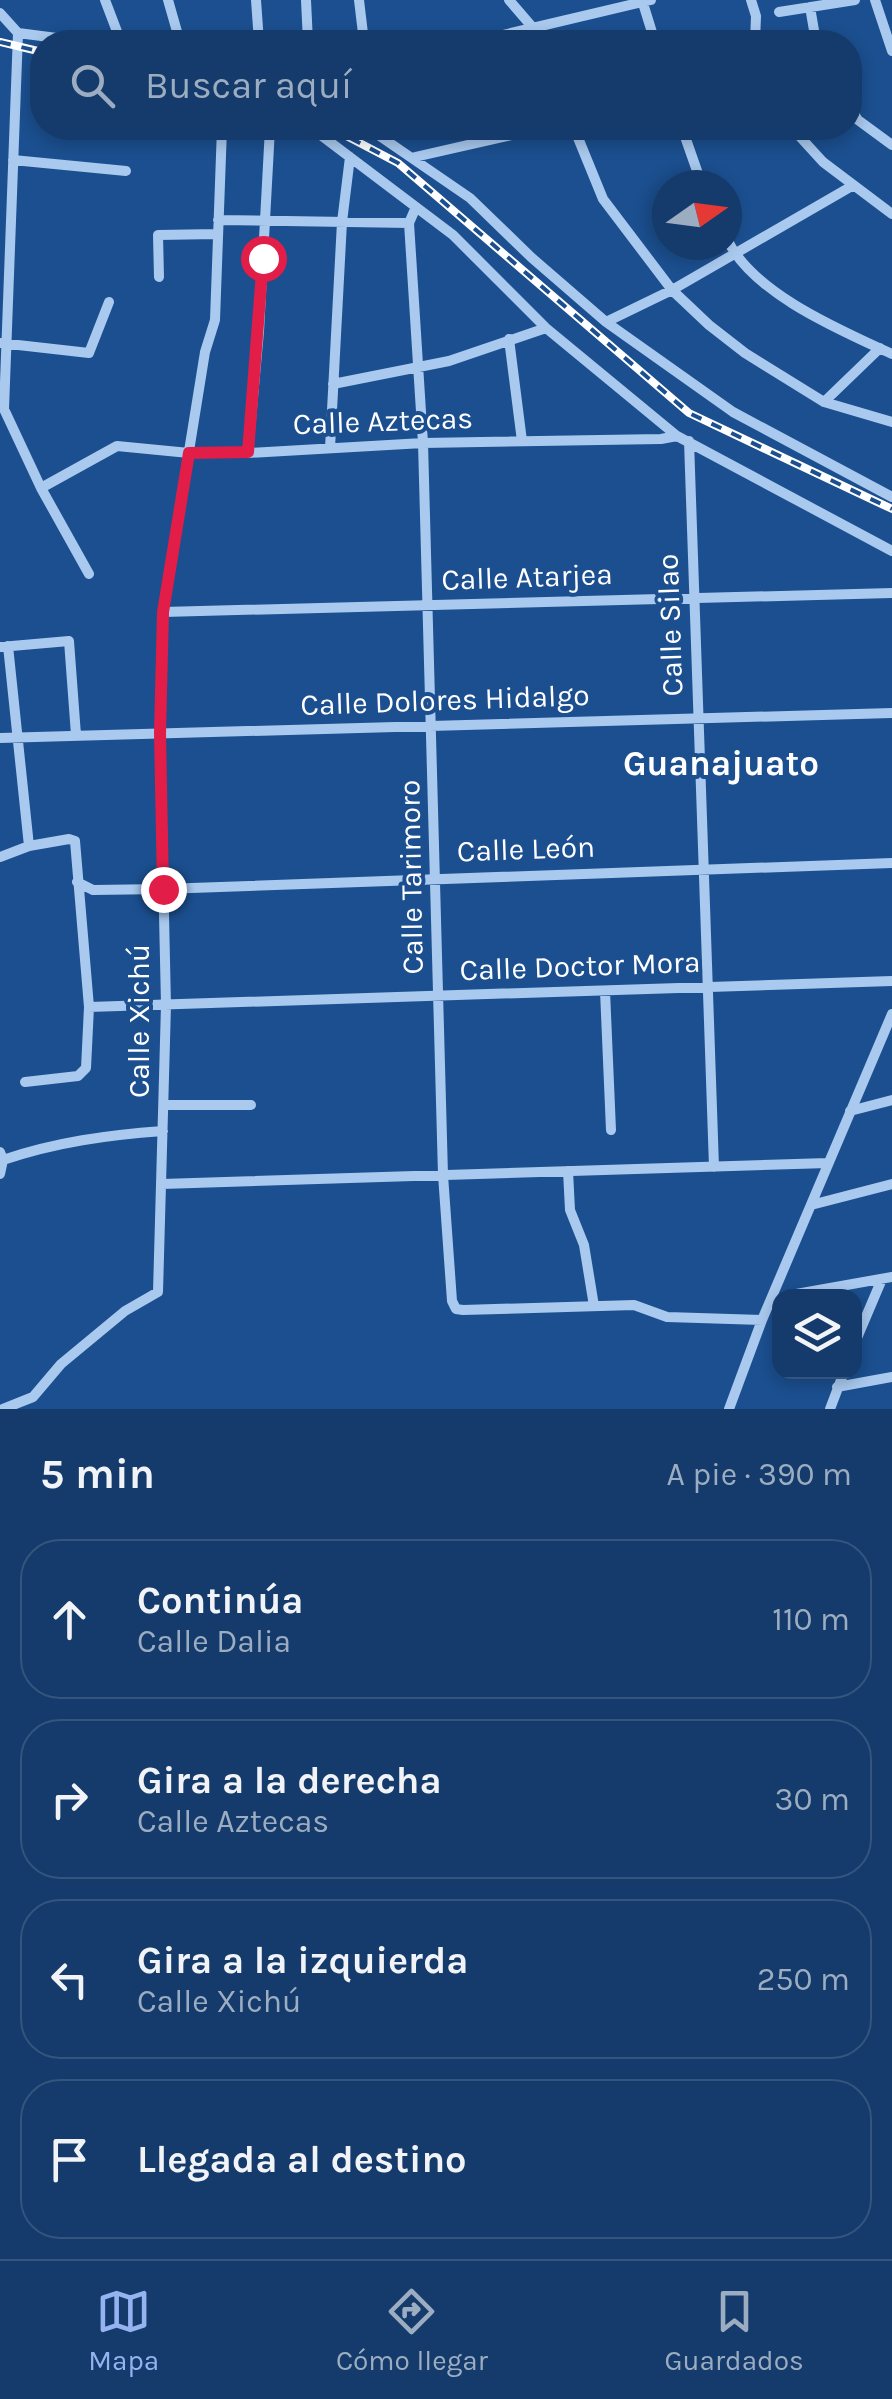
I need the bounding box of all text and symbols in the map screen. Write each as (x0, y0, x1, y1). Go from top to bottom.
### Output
search box (30, 30, 862, 140)
icon: search (65, 58, 120, 113)
text: Buscar aquí (145, 63, 352, 108)
north arrow (652, 170, 742, 260)
route start (241, 236, 287, 282)
street label: Calle Aztecas (292, 400, 474, 442)
street label: Calle Silao (650, 553, 690, 697)
street label: Calle Atarjea (441, 556, 613, 598)
street label: Calle Dolores Hidalgo (300, 677, 590, 723)
district label: Guanajuato (623, 743, 819, 785)
street label: Calle Tarimoro (391, 779, 431, 975)
street label: Calle León (456, 829, 596, 869)
route end (141, 867, 187, 913)
street label: Calle Xichú (121, 944, 157, 1098)
street label: Calle Doctor Mora (459, 944, 701, 988)
map controls (772, 1289, 862, 1379)
button: layers (772, 1289, 862, 1379)
text: 5 min (40, 1449, 155, 1499)
text: A pie · 390 m (666, 1456, 852, 1493)
text: Continúa (137, 1578, 303, 1623)
icon: ahead (42, 1592, 97, 1647)
text: 110 m (772, 1601, 850, 1638)
text: Calle Dalia (137, 1623, 291, 1660)
text: Gira a la derecha (137, 1758, 442, 1803)
icon: right (42, 1772, 97, 1827)
text: 30 m (775, 1781, 850, 1818)
text: Calle Aztecas (137, 1803, 329, 1840)
text: Gira a la izquierda (137, 1938, 469, 1983)
icon: left (42, 1952, 97, 2007)
text: 250 m (757, 1961, 850, 1998)
text: Calle Xichú (137, 1983, 301, 2020)
icon: arrive (42, 2132, 97, 2187)
text: Llegada al destino (137, 2137, 467, 2182)
tab: Mapa (88, 2284, 159, 2377)
tab: Cómo llegar (336, 2284, 488, 2377)
tab: Guardados (665, 2284, 804, 2377)

